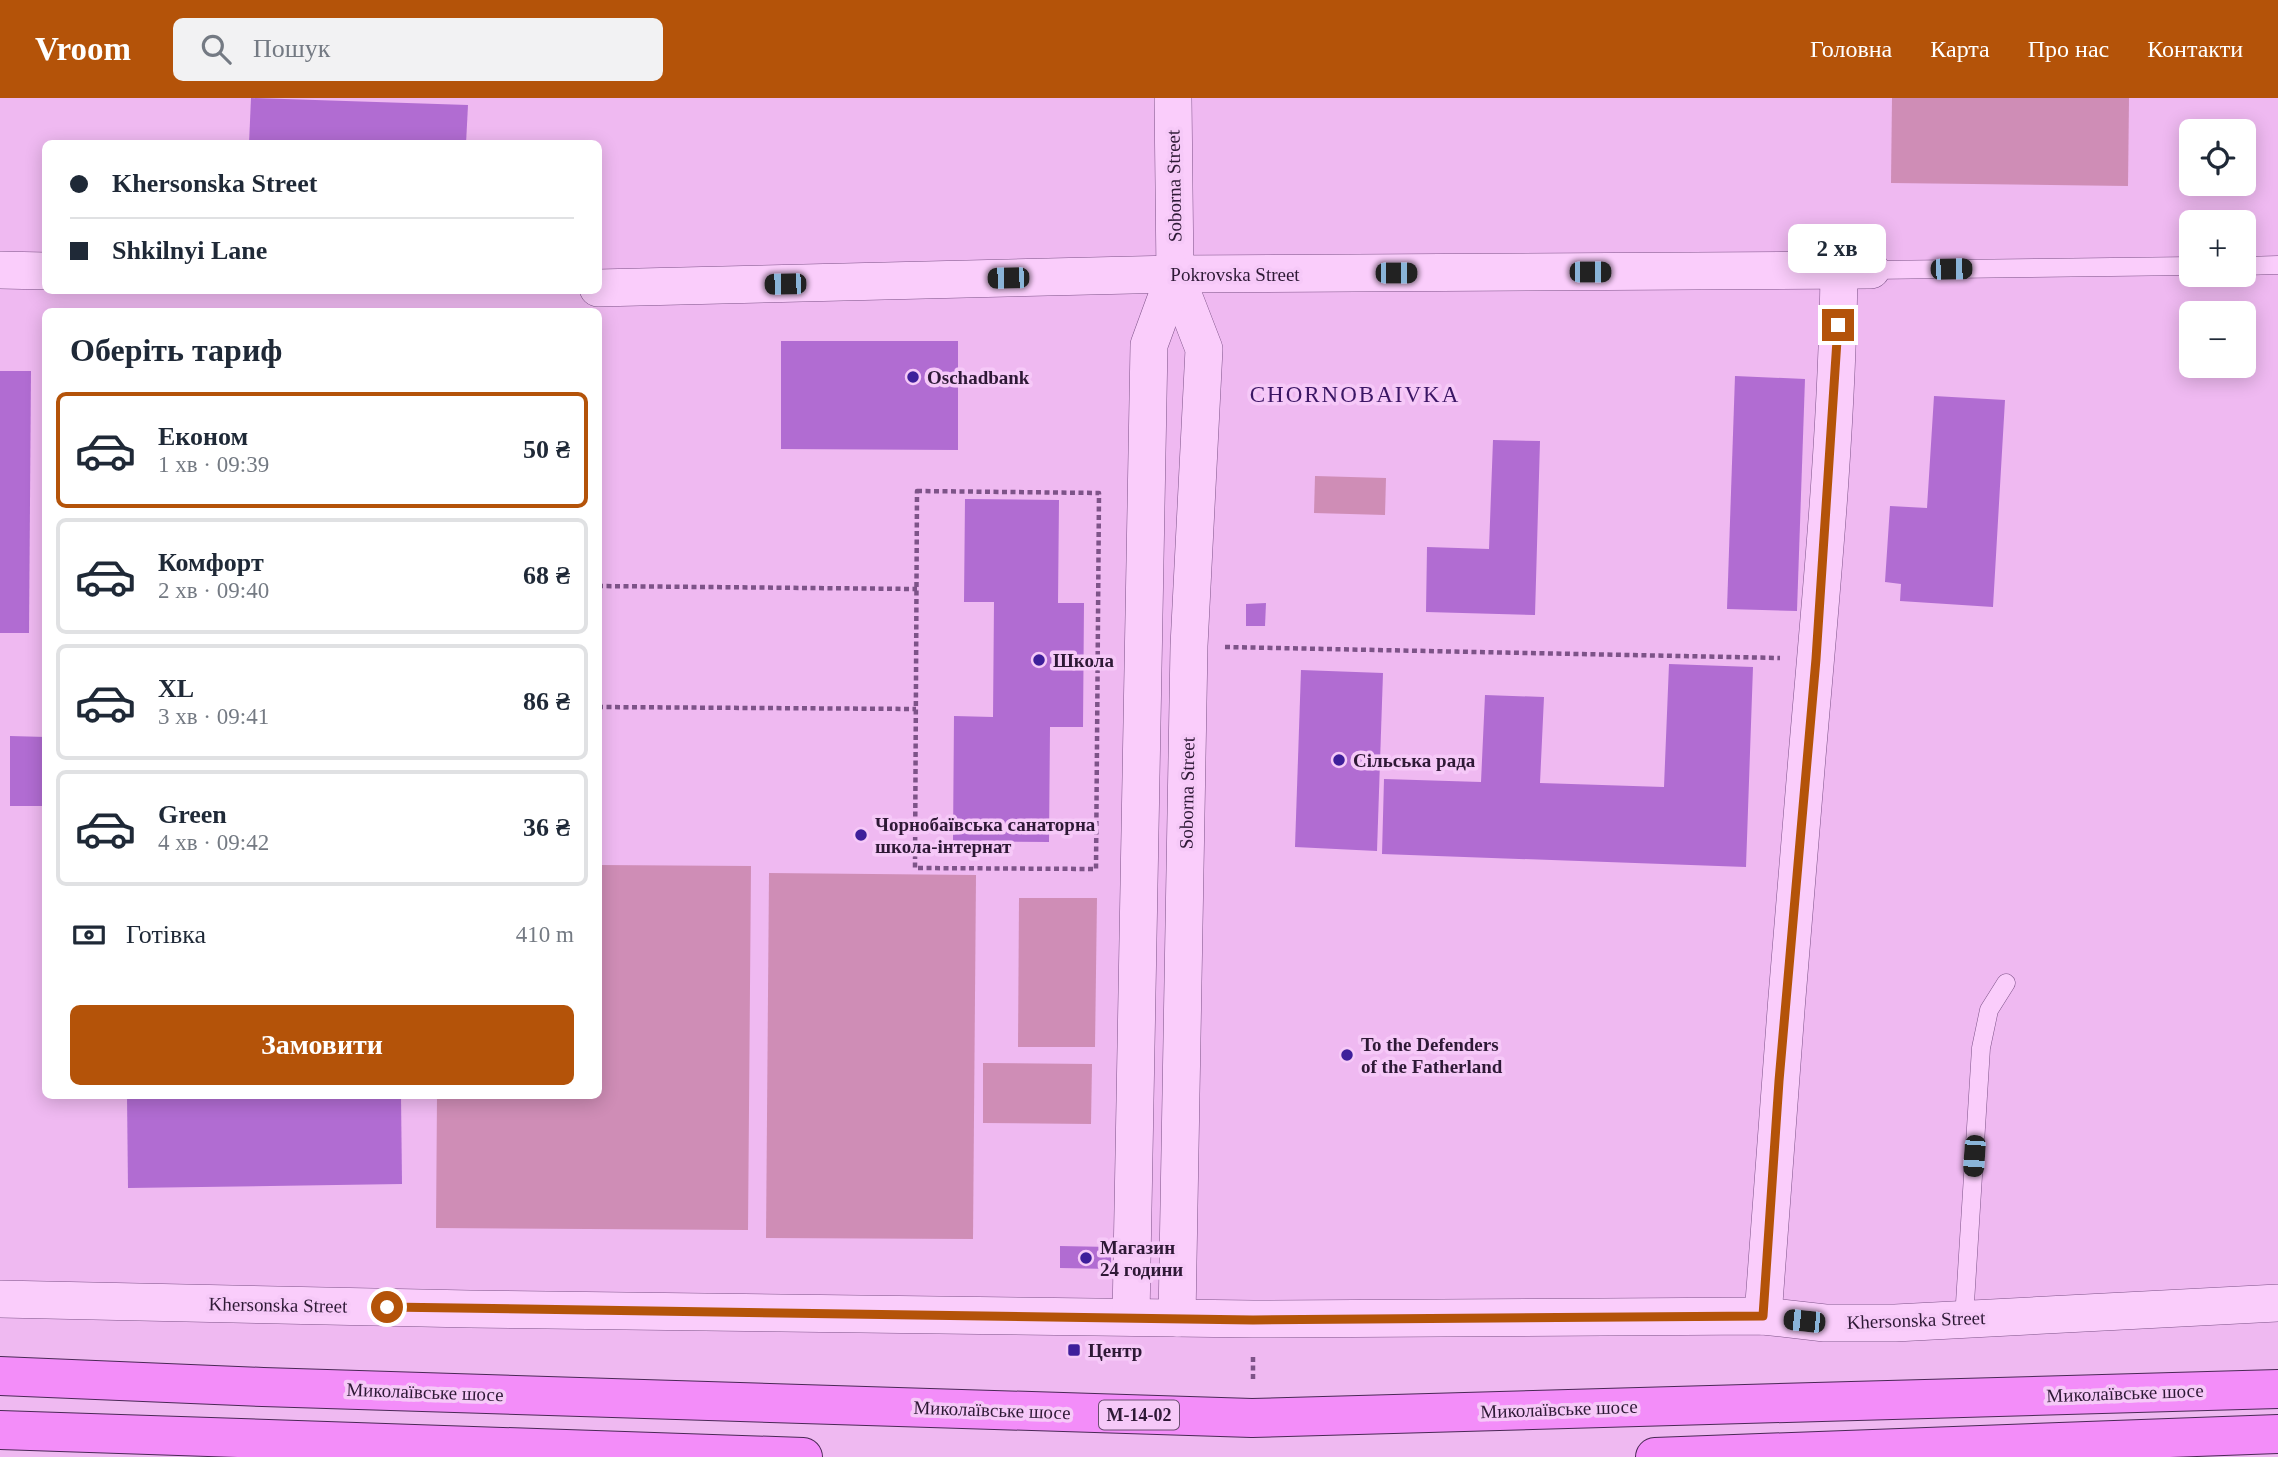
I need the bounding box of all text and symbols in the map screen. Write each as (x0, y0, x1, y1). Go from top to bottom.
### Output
search box (173, 18, 663, 81)
icon: search (197, 30, 235, 68)
text: Vroom (35, 31, 131, 67)
text: Пошук (253, 34, 330, 63)
text: Головна (1810, 36, 1892, 62)
text: Карта (1930, 36, 1990, 62)
text: Про нас (2028, 36, 2109, 62)
text: Контакти (2147, 36, 2243, 62)
map controls (2179, 119, 2256, 378)
button: locate (2179, 119, 2256, 196)
street label: Soborna Street (1163, 129, 1185, 242)
text: Khersonska Street (112, 169, 317, 198)
button: + (2179, 210, 2256, 287)
callout: 2 хв (1789, 224, 1887, 272)
text: Shkilnyi Lane (112, 236, 267, 265)
text: 2 хв (1816, 236, 1858, 261)
car (1930, 258, 1973, 280)
car (1570, 262, 1612, 283)
car (1376, 263, 1418, 284)
street label: Pokrovska Street (1170, 264, 1300, 285)
car (987, 267, 1030, 289)
car (764, 273, 807, 295)
button: − (2179, 301, 2256, 378)
route end (1822, 309, 1854, 341)
text: Оберіть тариф (70, 332, 282, 368)
place label: Oschadbank (927, 367, 1030, 388)
marker: Oschadbank (905, 369, 921, 385)
district label: CHORNOBAIVKA (1250, 382, 1460, 407)
icon: car (74, 419, 137, 482)
text: Економ (158, 422, 248, 451)
text: 50 ₴ (523, 435, 570, 464)
text: 1 хв · 09:39 (158, 452, 269, 477)
icon: car (74, 545, 137, 608)
text: Комфорт (158, 548, 264, 577)
text: 68 ₴ (523, 561, 570, 590)
text: 2 хв · 09:40 (158, 578, 269, 603)
place label: Школа (1053, 650, 1114, 671)
marker: Школа (1031, 652, 1047, 668)
icon: car (74, 671, 137, 734)
text: XL (158, 674, 194, 703)
text: 86 ₴ (523, 687, 570, 716)
text: 3 хв · 09:41 (158, 704, 269, 729)
street label: Soborna Street (1176, 736, 1198, 849)
place label: Сільська рада (1353, 750, 1476, 771)
marker: Сільська рада (1331, 752, 1347, 768)
icon: car (74, 797, 137, 860)
text: Green (158, 800, 227, 829)
text: 36 ₴ (523, 813, 570, 842)
place label: Чорнобаївська санаторна школа-інтернат (875, 814, 1096, 857)
marker: Чорнобаївська санаторна школа-інтернат (853, 827, 869, 843)
text: 4 хв · 09:42 (158, 830, 269, 855)
icon: cash (70, 916, 108, 954)
text: Готівка (126, 920, 206, 949)
text: 410 m (516, 922, 574, 947)
button: Замовити (70, 1005, 574, 1085)
place label: To the Defenders of the Fatherland (1361, 1034, 1503, 1077)
marker: To the Defenders of the Fatherland (1339, 1047, 1355, 1063)
car (1963, 1134, 1986, 1178)
place label: Магазин 24 години (1100, 1237, 1183, 1280)
marker: Магазин 24 години (1078, 1250, 1094, 1266)
route start (371, 1291, 403, 1323)
street label: Khersonska Street (208, 1293, 348, 1317)
street label: Khersonska Street (1846, 1307, 1986, 1333)
car (1783, 1308, 1826, 1334)
place label: Центр (1088, 1340, 1142, 1361)
marker: Центр (1066, 1342, 1082, 1358)
street label: Миколаївське шосе (346, 1379, 504, 1405)
street label: Миколаївське шосе (2046, 1380, 2204, 1406)
street label: Миколаївське шосе (1480, 1396, 1638, 1422)
street label: Миколаївське шосе (913, 1397, 1071, 1423)
road number: М-14-02 (1099, 1400, 1179, 1430)

